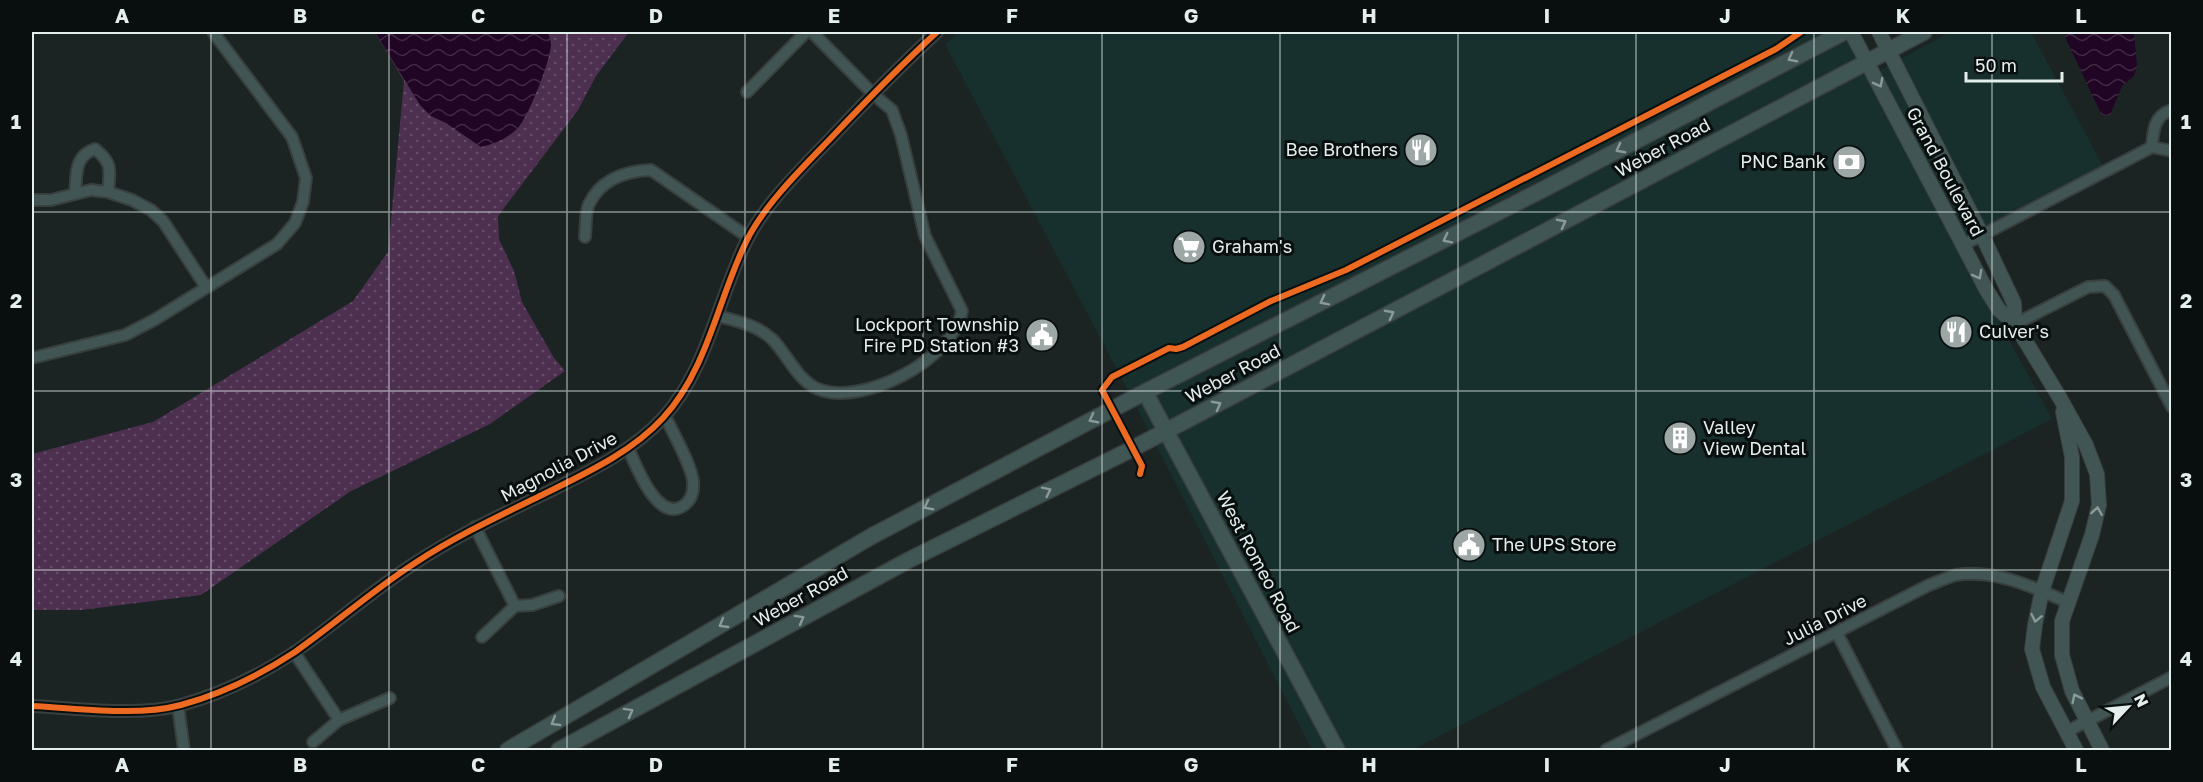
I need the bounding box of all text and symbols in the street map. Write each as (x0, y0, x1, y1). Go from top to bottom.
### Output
text: A (115, 3, 129, 27)
text: B (293, 3, 307, 27)
text: C (471, 3, 485, 27)
text: D (649, 3, 663, 27)
text: E (828, 3, 840, 27)
text: F (1006, 3, 1018, 27)
text: G (1184, 3, 1198, 27)
text: H (1361, 3, 1377, 27)
text: I (1544, 3, 1550, 27)
text: J (1719, 3, 1731, 27)
text: K (1896, 3, 1911, 27)
text: L (2075, 3, 2087, 27)
scale bar (1966, 45, 2062, 83)
one-way arrow (1788, 51, 1799, 62)
text: 50 m (1975, 54, 2017, 76)
one-way arrow (1871, 77, 1883, 88)
street label: Grand Boulevard (1903, 103, 1989, 240)
text: 1 (11, 109, 21, 133)
text: 1 (2181, 109, 2191, 133)
street label: Weber Road (1611, 113, 1714, 181)
restaurant icon: Bee Brothers (1403, 132, 1439, 168)
place label: Bee Brothers (1286, 138, 1398, 160)
one-way arrow (1616, 142, 1626, 153)
bank icon: PNC Bank (1831, 144, 1867, 180)
place label: PNC Bank (1740, 150, 1826, 172)
one-way arrow (1556, 219, 1567, 230)
supermarket icon: Graham's (1171, 229, 1207, 265)
one-way arrow (1442, 232, 1453, 243)
place label: Graham's (1212, 235, 1292, 257)
one-way arrow (1971, 269, 1982, 279)
text: 2 (10, 288, 22, 312)
text: 2 (2180, 288, 2192, 312)
one-way arrow (1319, 294, 1330, 305)
one-way arrow (1384, 310, 1394, 321)
place label: Lockport Township Fire PD Station #3 (855, 313, 1019, 356)
restaurant icon: Culver's (1938, 314, 1974, 350)
public building icon: Lockport Township Fire PD Station #3 (1024, 317, 1060, 353)
place label: Culver's (1979, 320, 2049, 342)
street label: Weber Road (1181, 339, 1284, 407)
one-way arrow (1211, 401, 1222, 412)
one-way arrow (1088, 412, 1099, 423)
place label: Valley View Dental (1703, 416, 1807, 459)
building icon: Valley View Dental (1662, 420, 1698, 456)
street label: Magnolia Drive (497, 426, 620, 506)
text: 3 (10, 467, 22, 491)
text: 3 (2180, 467, 2192, 491)
one-way arrow (1041, 487, 1052, 499)
street label: West Romeo Road (1212, 487, 1305, 636)
one-way arrow (924, 499, 935, 510)
one-way arrow (2090, 506, 2103, 516)
public building icon: The UPS Store (1451, 527, 1487, 563)
place label: The UPS Store (1492, 533, 1617, 555)
street label: Weber Road (750, 561, 851, 631)
street label: Julia Drive (1779, 589, 1870, 650)
one-way arrow (2031, 613, 2044, 623)
one-way arrow (794, 615, 805, 626)
one-way arrow (719, 616, 729, 628)
text: 4 (10, 646, 22, 670)
text: 4 (2180, 646, 2192, 670)
north arrow (2098, 677, 2158, 737)
text: N (2130, 691, 2153, 710)
one-way arrow (2072, 694, 2084, 705)
one-way arrow (623, 708, 633, 719)
one-way arrow (551, 715, 561, 727)
text: A (115, 752, 129, 776)
text: B (293, 752, 307, 776)
text: C (471, 752, 485, 776)
text: D (649, 752, 663, 776)
text: E (828, 752, 840, 776)
text: F (1006, 752, 1018, 776)
text: G (1184, 752, 1198, 776)
text: H (1361, 752, 1377, 776)
text: I (1544, 752, 1550, 776)
text: J (1719, 752, 1731, 776)
text: K (1896, 752, 1911, 776)
text: L (2075, 752, 2087, 776)

